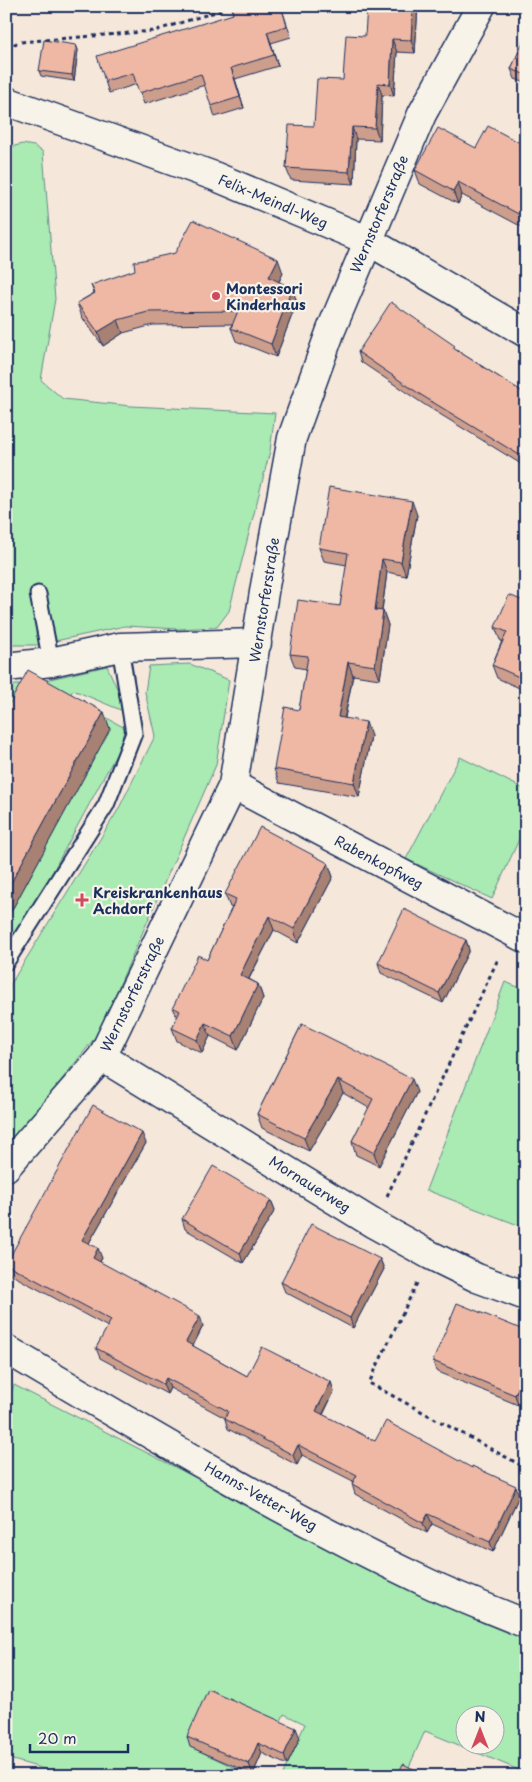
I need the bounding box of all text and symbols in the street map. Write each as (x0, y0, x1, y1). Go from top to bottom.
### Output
street label: Wernstorferstraße (345, 152, 413, 276)
street label: Felix-Meindl-Weg (215, 168, 331, 234)
place label: Montessori Kinderhaus (226, 278, 306, 315)
marker: Montessori Kinderhaus (210, 290, 222, 302)
street label: Wernstorferstraße (244, 536, 284, 664)
street label: Rabenkopfweg (331, 830, 427, 894)
place label: Kreiskrankenhaus Achdorf (93, 882, 223, 919)
marker: Kreiskrankenhaus Achdorf (75, 893, 89, 907)
street label: Wernstorferstraße (95, 933, 169, 1055)
street label: Mornauerweg (265, 1150, 355, 1218)
street label: Hanns-Vetter-Weg (201, 1456, 321, 1536)
north arrow (454, 1704, 504, 1754)
text: N (474, 1706, 486, 1727)
scale bar (30, 1722, 128, 1754)
text: 20 m (38, 1726, 77, 1749)

